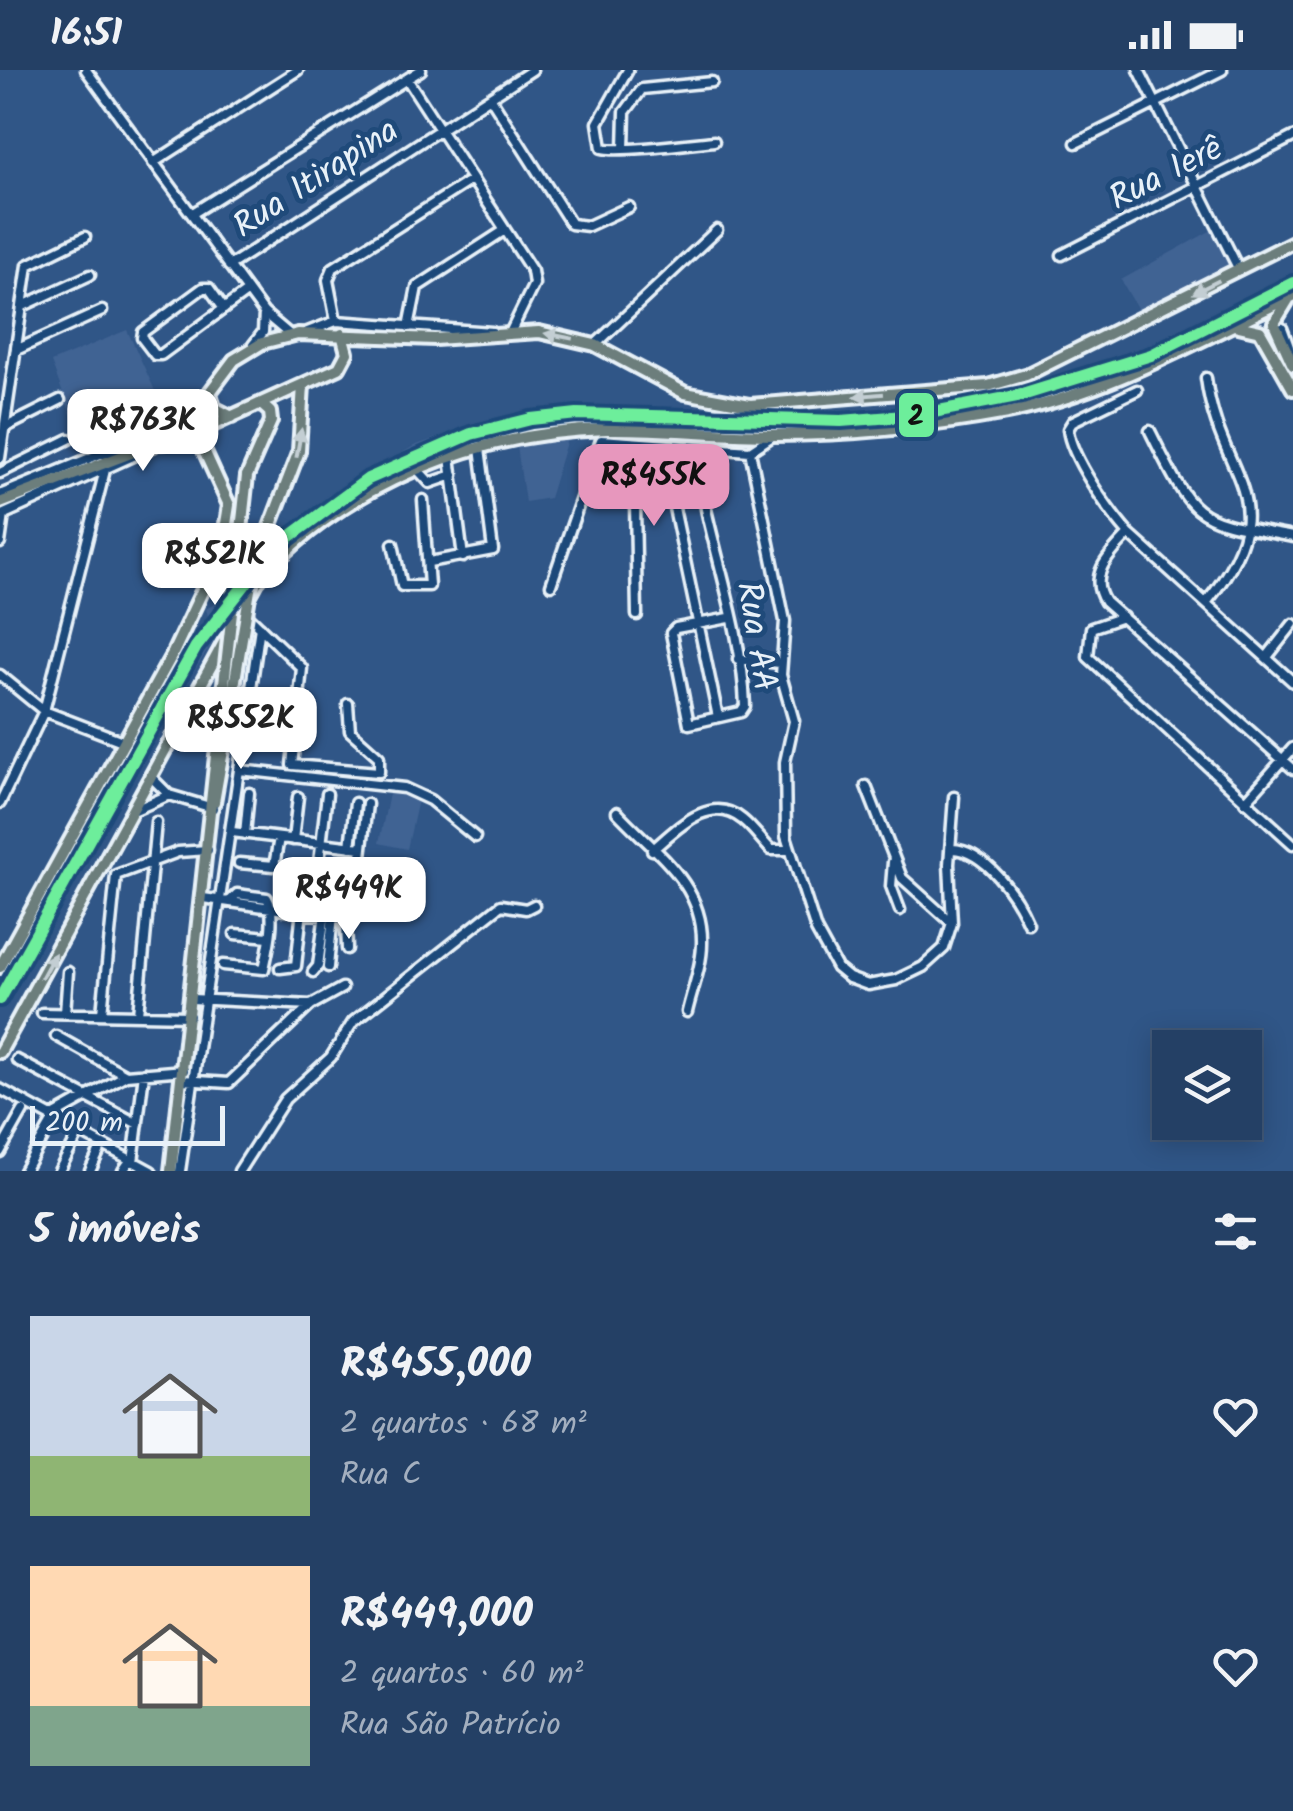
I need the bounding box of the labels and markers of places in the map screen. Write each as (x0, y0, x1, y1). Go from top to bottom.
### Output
pin: R$763K (62, 389, 224, 474)
pin: R$455K (573, 444, 735, 529)
pin: R$521K (134, 523, 296, 608)
pin: R$552K (160, 687, 322, 772)
pin: R$449K (268, 857, 430, 942)

